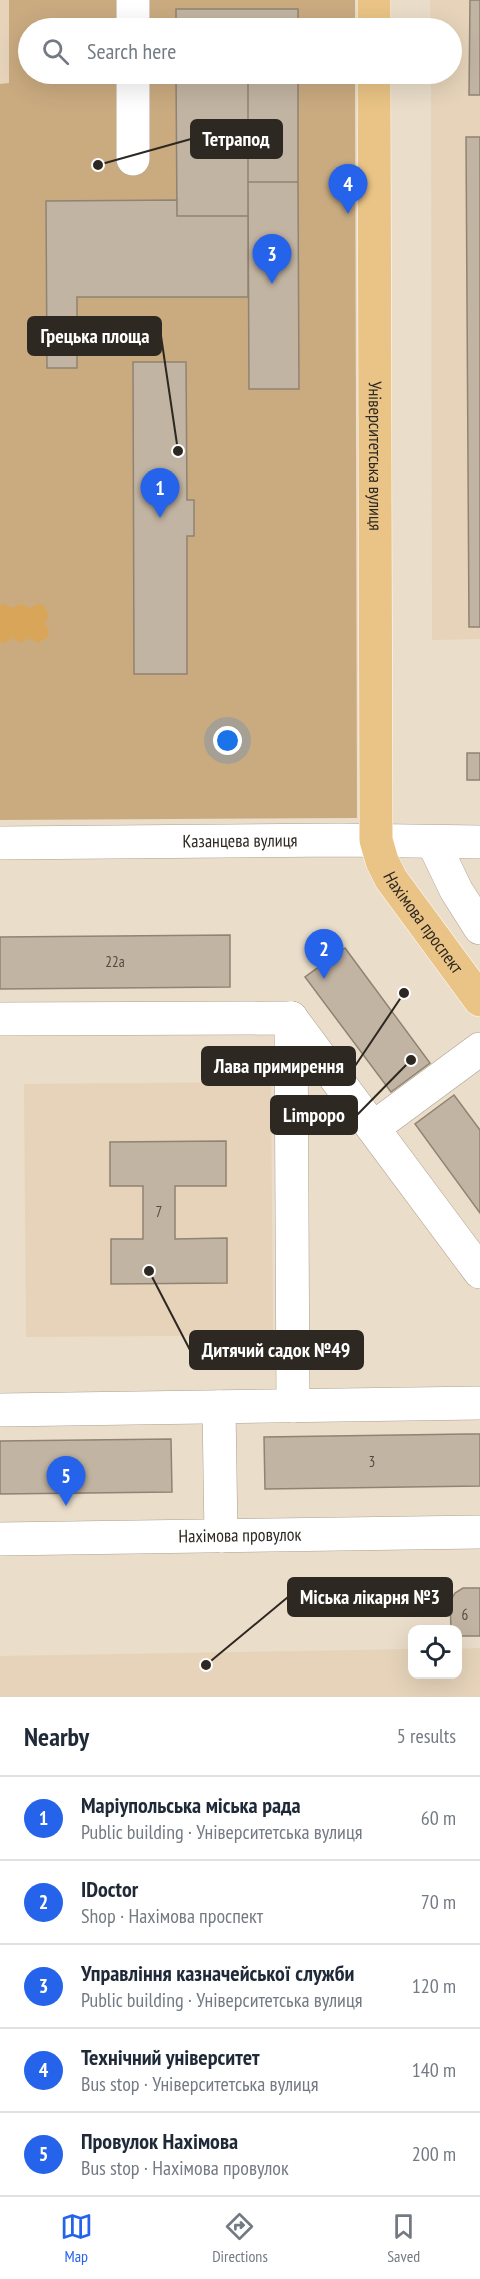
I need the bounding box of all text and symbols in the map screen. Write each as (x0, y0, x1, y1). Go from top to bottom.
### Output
search box (18, 18, 462, 84)
icon: search (39, 35, 72, 68)
text: Search here (87, 37, 176, 65)
callout: Тетрапод (191, 120, 282, 158)
text: Тетрапод (202, 126, 270, 152)
pin: 4 (328, 164, 368, 214)
pin: 3 (252, 234, 292, 284)
callout: Грецька площа (28, 317, 161, 355)
text: Грецька площа (41, 323, 149, 349)
street label: Університетська вулиця (364, 381, 387, 531)
pin: 1 (140, 468, 180, 518)
your location (213, 726, 242, 755)
street label: Казанцева вулиця (182, 828, 298, 852)
street label: Нахімова проспект (378, 868, 469, 978)
pin: 2 (304, 930, 344, 979)
house number: 22а (105, 952, 125, 971)
callout: Лава примирення (202, 1047, 355, 1085)
text: Лава примирення (213, 1053, 344, 1079)
callout: Limpopo (271, 1096, 357, 1134)
text: Limpopo (283, 1102, 345, 1128)
house number: 7 (156, 1202, 162, 1221)
callout: Дитячий садок №49 (190, 1331, 363, 1369)
text: Дитячий садок №49 (202, 1337, 350, 1363)
house number: 3 (369, 1452, 375, 1471)
pin: 5 (46, 1456, 86, 1506)
street label: Нахімова провулок (178, 1523, 302, 1547)
callout: Міська лікарня №3 (288, 1578, 452, 1616)
text: Міська лікарня №3 (300, 1584, 440, 1610)
house number: 6 (462, 1605, 469, 1624)
map controls (408, 1625, 462, 1679)
button: locate (408, 1625, 462, 1679)
text: Nearby (24, 1720, 89, 1753)
text: 5 results (397, 1723, 456, 1749)
text: Маріупольська міська рада (81, 1791, 301, 1819)
text: 1 (39, 1805, 48, 1831)
text: 60 m (421, 1805, 456, 1831)
text: Public building · Університетська вулиця (81, 1819, 362, 1845)
text: IDoctor (81, 1875, 138, 1903)
text: 2 (39, 1889, 48, 1915)
text: 70 m (421, 1889, 456, 1915)
text: Shop · Нахімова проспект (81, 1903, 263, 1929)
text: Управління казначейської служби (81, 1959, 354, 1987)
text: 3 (39, 1973, 48, 1999)
text: 120 m (412, 1973, 456, 1999)
text: Public building · Університетська вулиця (81, 1987, 362, 2013)
text: Технічний університет (81, 2043, 260, 2071)
text: 4 (39, 2057, 48, 2083)
text: 140 m (412, 2057, 456, 2083)
text: Bus stop · Університетська вулиця (81, 2071, 318, 2097)
text: Провулок Нахімова (81, 2127, 238, 2155)
text: 5 (39, 2141, 48, 2167)
text: 200 m (412, 2141, 456, 2167)
text: Bus stop · Нахімова провулок (81, 2155, 289, 2181)
tab: Map (60, 2210, 93, 2266)
tab: Directions (212, 2210, 268, 2266)
tab: Saved (387, 2210, 420, 2266)

